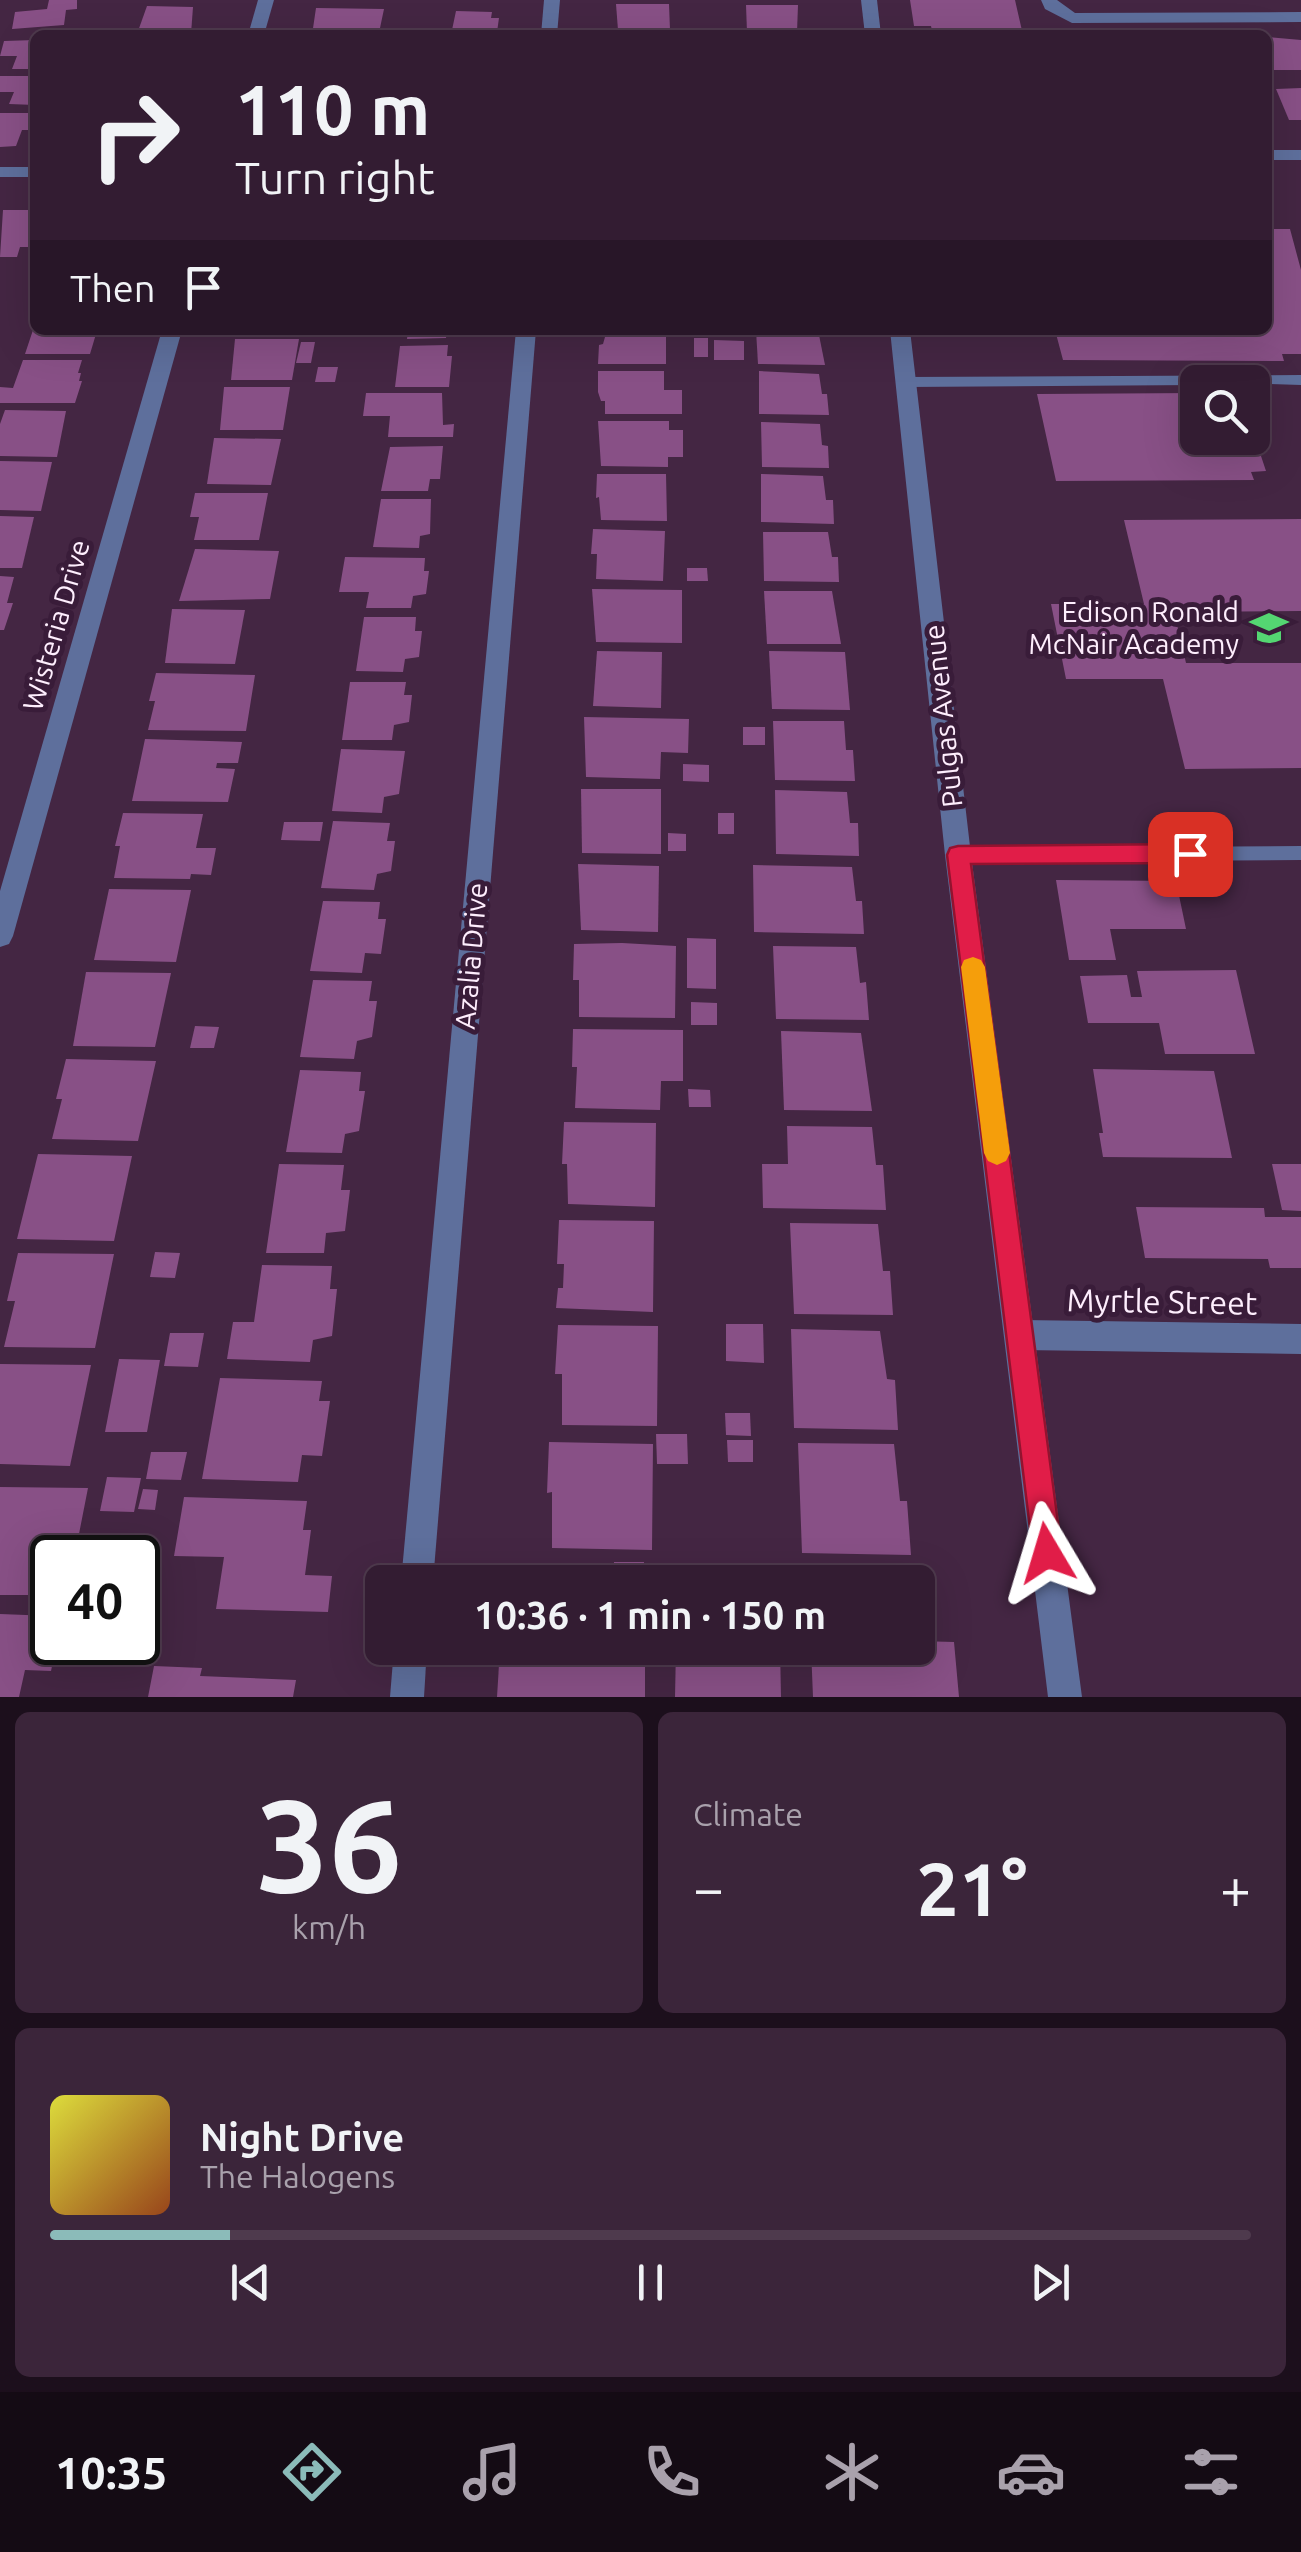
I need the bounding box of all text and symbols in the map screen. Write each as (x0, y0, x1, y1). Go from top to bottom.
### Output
icon: right (70, 70, 200, 200)
text: 110 m (235, 70, 430, 148)
text: Turn right (235, 152, 435, 203)
icon: arrive (176, 260, 231, 315)
text: Then (70, 267, 156, 309)
map controls (1180, 365, 1270, 455)
button: search (1180, 365, 1270, 455)
street label: Wisteria Drive (16, 536, 95, 714)
place label: Edison Ronald McNair Academy (1028, 596, 1239, 659)
school or university icon: Edison Ronald McNair Academy (1248, 607, 1290, 649)
street label: Pulgas Avenue (917, 623, 968, 809)
pin (1148, 812, 1233, 897)
icon: arrive (1163, 827, 1218, 882)
street label: Azalia Drive (449, 881, 492, 1031)
street label: Myrtle Street (1066, 1281, 1258, 1321)
position arrow (995, 1501, 1099, 1605)
speed limit sign: 40 (30, 1535, 160, 1665)
text: 10:36 · 1 min · 150 m (474, 1594, 826, 1636)
text: 36 (256, 1771, 402, 1917)
text: Climate (693, 1796, 803, 1832)
text: 21° (916, 1846, 1028, 1930)
text: − (693, 1857, 724, 1918)
text: + (1220, 1857, 1251, 1918)
text: km/h (292, 1909, 366, 1945)
text: Night Drive (200, 2116, 404, 2158)
text: The Halogens (200, 2158, 395, 2194)
icon: previous (223, 2255, 278, 2310)
icon: pause (623, 2255, 678, 2310)
icon: next (1023, 2255, 1078, 2310)
icon: directions (277, 2437, 347, 2507)
icon: music (457, 2437, 527, 2507)
icon: phone (637, 2437, 707, 2507)
icon: climate (817, 2437, 887, 2507)
icon: car (996, 2437, 1066, 2507)
icon: filters (1176, 2437, 1246, 2507)
text: 10:35 (55, 2447, 167, 2498)

